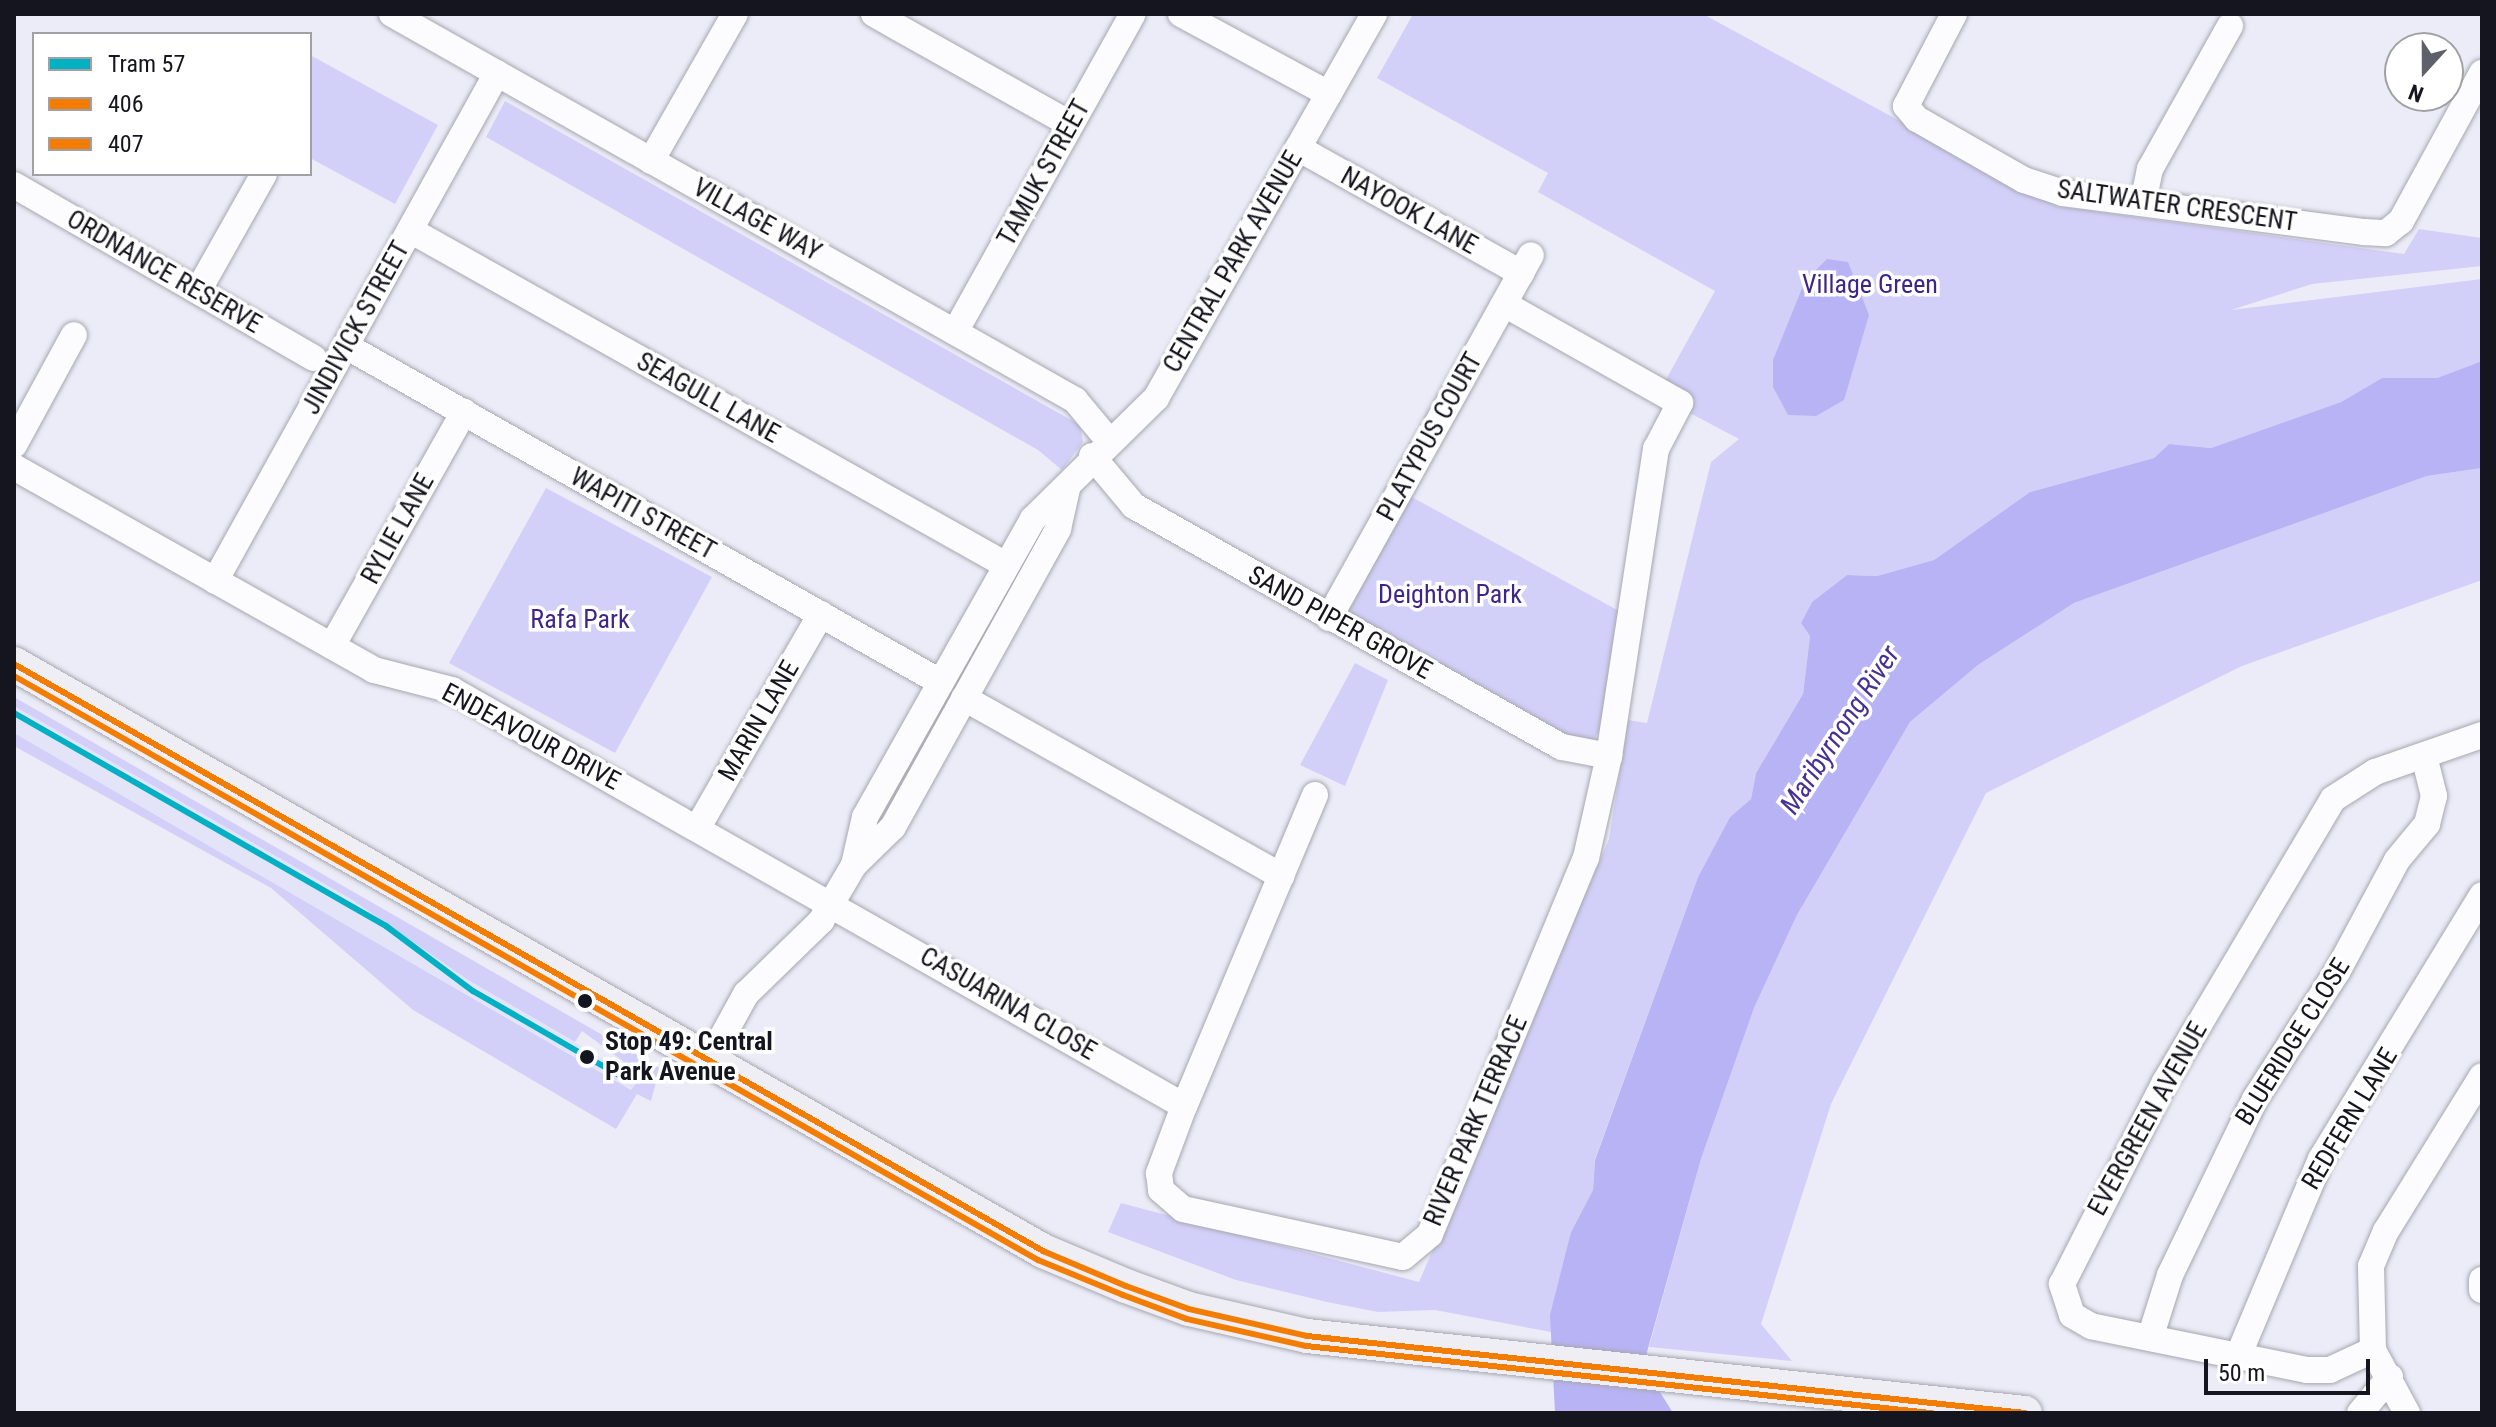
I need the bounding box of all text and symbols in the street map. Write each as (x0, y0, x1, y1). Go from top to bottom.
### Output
legend (32, 32, 312, 176)
north arrow (2384, 32, 2464, 112)
text: Tram 57 (108, 50, 185, 78)
text: N (2405, 79, 2427, 107)
text: 406 (108, 90, 144, 118)
street label: TAMUK STREET (991, 94, 1097, 252)
text: 407 (108, 130, 144, 158)
street label: CENTRAL PARK AVENUE (1157, 146, 1309, 378)
street label: NAYOOK LANE (1335, 161, 1483, 261)
street label: VILLAGE WAY (687, 172, 827, 268)
street label: SALTWATER CRESCENT (2055, 174, 2299, 238)
street label: ORDNANCE RESERVE (61, 204, 267, 340)
street label: JINDIVICK STREET (296, 236, 416, 420)
park label: Village Green (1802, 269, 1938, 301)
street label: SEAGULL LANE (631, 346, 785, 450)
street label: PLATYPUS COURT (1371, 347, 1489, 527)
street label: WAPITI STREET (565, 461, 721, 567)
street label: RYLIE LANE (355, 468, 441, 590)
street label: SAND PIPER GROVE (1243, 560, 1437, 686)
park label: Deighton Park (1378, 579, 1522, 611)
park label: Rafa Park (530, 604, 630, 636)
water label: Maribyrnong River (1773, 640, 1907, 820)
street label: MARIN LANE (712, 655, 806, 787)
street label: ENDEAVOUR DRIVE (436, 677, 626, 797)
street label: CASUARINA CLOSE (914, 941, 1102, 1067)
street label: BLUERIDGE CLOSE (2229, 953, 2357, 1131)
unlabelled marker (577, 993, 593, 1009)
street label: RIVER PARK TERRACE (1418, 1011, 1534, 1231)
street label: EVERGREEN AVENUE (2082, 1017, 2214, 1221)
place label: Stop 49: Central Park Avenue (605, 1026, 773, 1088)
street label: REDFERN LANE (2296, 1043, 2404, 1195)
marker: Stop 49: Central Park Avenue (576, 1046, 598, 1068)
scale bar (2208, 1343, 2374, 1393)
text: 50 m (2218, 1359, 2265, 1387)

